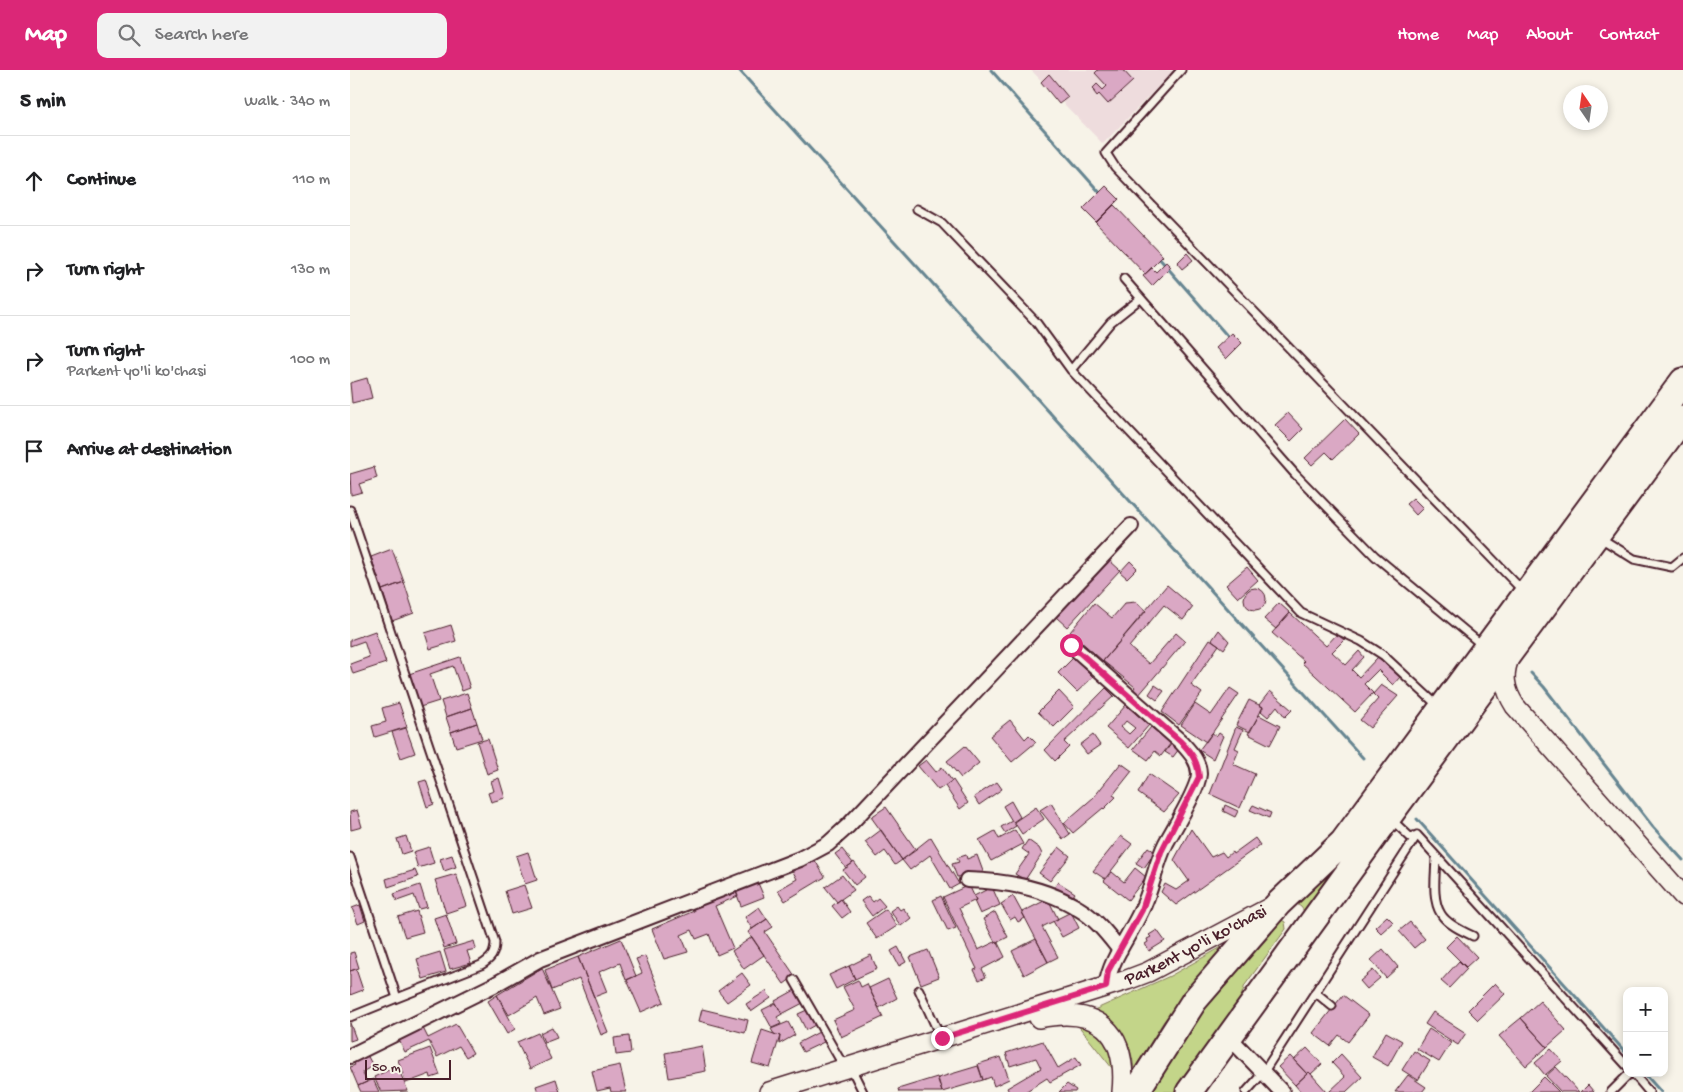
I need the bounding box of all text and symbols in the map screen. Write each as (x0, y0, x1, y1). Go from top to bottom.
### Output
search box (97, 13, 447, 58)
text: Map (25, 21, 67, 50)
icon: search (115, 21, 143, 49)
text: Search here (155, 24, 248, 47)
text: Home (1397, 25, 1439, 46)
text: Map (1467, 25, 1498, 46)
text: About (1526, 25, 1572, 46)
text: Contact (1600, 25, 1658, 46)
north arrow (1563, 85, 1608, 130)
text: 5 min (20, 90, 65, 115)
text: Walk · 340 m (244, 93, 330, 112)
icon: ahead (20, 167, 48, 195)
text: Continue (67, 169, 136, 192)
text: 110 m (293, 171, 330, 190)
icon: right (20, 257, 48, 285)
text: Turn right (67, 259, 143, 282)
text: 130 m (291, 261, 330, 280)
text: Turn right (67, 340, 143, 363)
icon: right (20, 347, 48, 375)
text: 100 m (290, 351, 330, 370)
text: Parkent yo'li ko'chasi (67, 363, 206, 382)
icon: arrive (20, 437, 48, 465)
text: Arrive at destination (67, 439, 231, 462)
route start (1060, 634, 1083, 657)
street label: Parkent yo'li ko'chasi (1121, 901, 1271, 991)
map controls (1623, 987, 1668, 1077)
button: + (1623, 987, 1668, 1032)
route end (931, 1027, 954, 1050)
button: − (1623, 1032, 1668, 1077)
scale bar (365, 1057, 451, 1080)
text: 50 m (372, 1060, 401, 1077)

